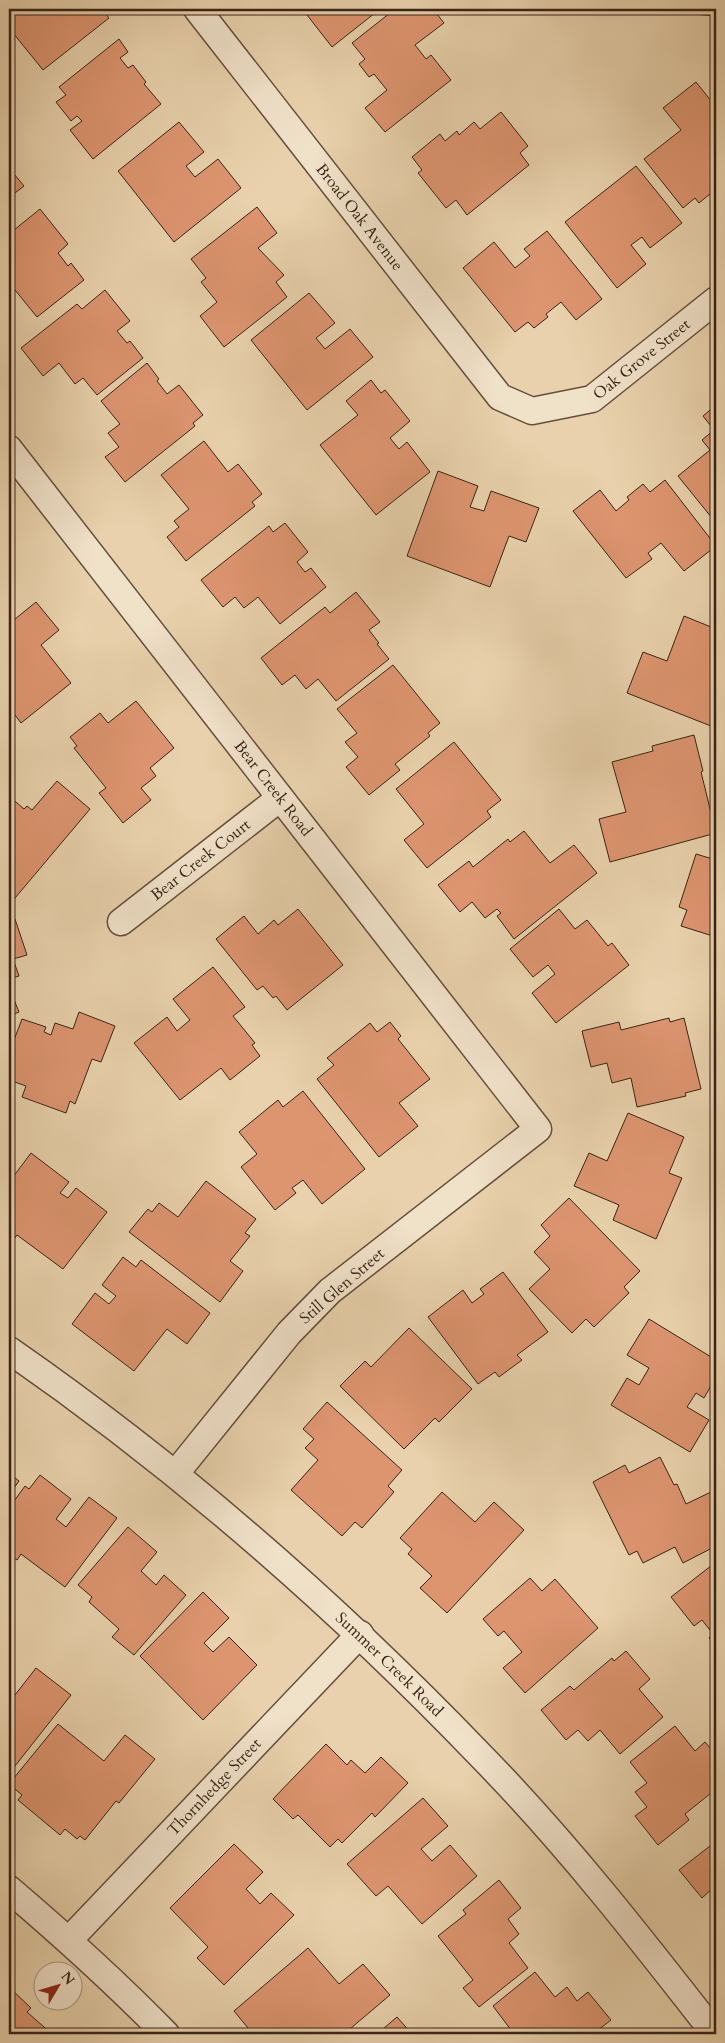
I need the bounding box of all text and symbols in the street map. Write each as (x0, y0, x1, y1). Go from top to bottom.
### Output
street label: Broad Oak Avenue (311, 159, 408, 275)
street label: Oak Grove Street (588, 314, 695, 405)
street label: Bear Creek Road (229, 736, 318, 841)
street label: Bear Creek Court (146, 814, 255, 906)
street label: Still Glen Street (295, 1243, 389, 1329)
street label: Summer Creek Road (331, 1607, 448, 1722)
street label: Thornhedge Street (162, 1733, 266, 1841)
north arrow (32, 1960, 82, 2010)
text: N (57, 1968, 79, 1989)

